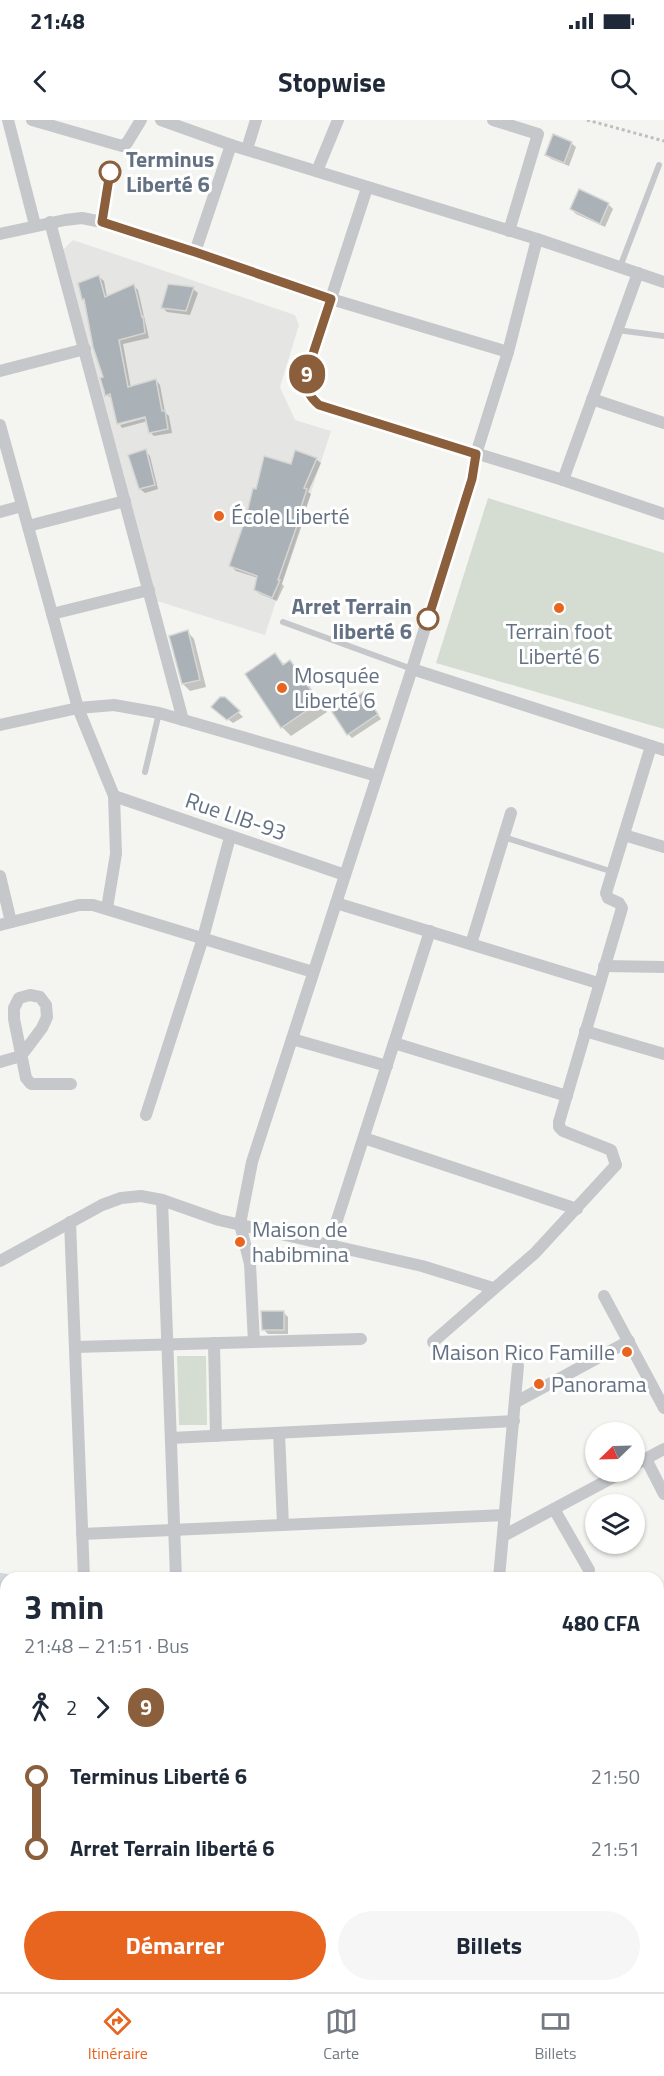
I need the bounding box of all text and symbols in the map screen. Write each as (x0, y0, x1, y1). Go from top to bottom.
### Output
text: 21:48 (30, 4, 85, 38)
text: Stopwise (278, 61, 386, 102)
icon: back (24, 65, 57, 98)
icon: search (607, 65, 640, 98)
place label: Terminus Liberté 6 (126, 142, 214, 201)
marker: Terminus Liberté 6 (99, 161, 121, 183)
line badge: 9 (288, 354, 326, 394)
text: 9 (301, 358, 313, 390)
place label: École Liberté (231, 499, 350, 533)
marker: École Liberté (212, 509, 226, 523)
place label: Arret Terrain liberté 6 (292, 589, 412, 648)
marker: Terrain foot Liberté 6 (552, 601, 566, 615)
marker: Arret Terrain liberté 6 (417, 608, 439, 630)
place label: Terrain foot Liberté 6 (506, 614, 612, 673)
place label: Mosquée Liberté 6 (294, 658, 380, 717)
marker: Mosquée Liberté 6 (275, 681, 289, 695)
street label: Rue LIB-93 (181, 783, 291, 849)
place label: Maison de habibmina (252, 1212, 349, 1271)
marker: Maison de habibmina (233, 1235, 247, 1249)
place label: Maison Rico Famille (432, 1335, 615, 1369)
marker: Maison Rico Famille (620, 1345, 634, 1359)
place label: Panorama (551, 1367, 646, 1401)
marker: Panorama (532, 1377, 546, 1391)
north arrow (585, 1422, 645, 1482)
map controls (585, 1422, 645, 1554)
button: layers (585, 1494, 645, 1554)
text: 3 min (24, 1582, 104, 1632)
text: 480 CFA (562, 1606, 640, 1640)
text: 21:48 – 21:51 · Bus (24, 1630, 189, 1661)
icon: walk (24, 1691, 57, 1724)
icon: forward (86, 1691, 119, 1724)
text: 9 (140, 1691, 152, 1723)
text: 2 (66, 1692, 77, 1723)
text: Terminus Liberté 6 (70, 1759, 247, 1793)
text: 21:50 (591, 1761, 640, 1792)
text: Arret Terrain liberté 6 (70, 1831, 275, 1865)
text: 21:51 (591, 1833, 640, 1864)
button: Démarrer (24, 1911, 326, 1980)
button: Billets (338, 1911, 640, 1980)
tab: Itinéraire (88, 2005, 148, 2065)
tab: Carte (323, 2005, 359, 2065)
tab: Billets (534, 2005, 576, 2065)

